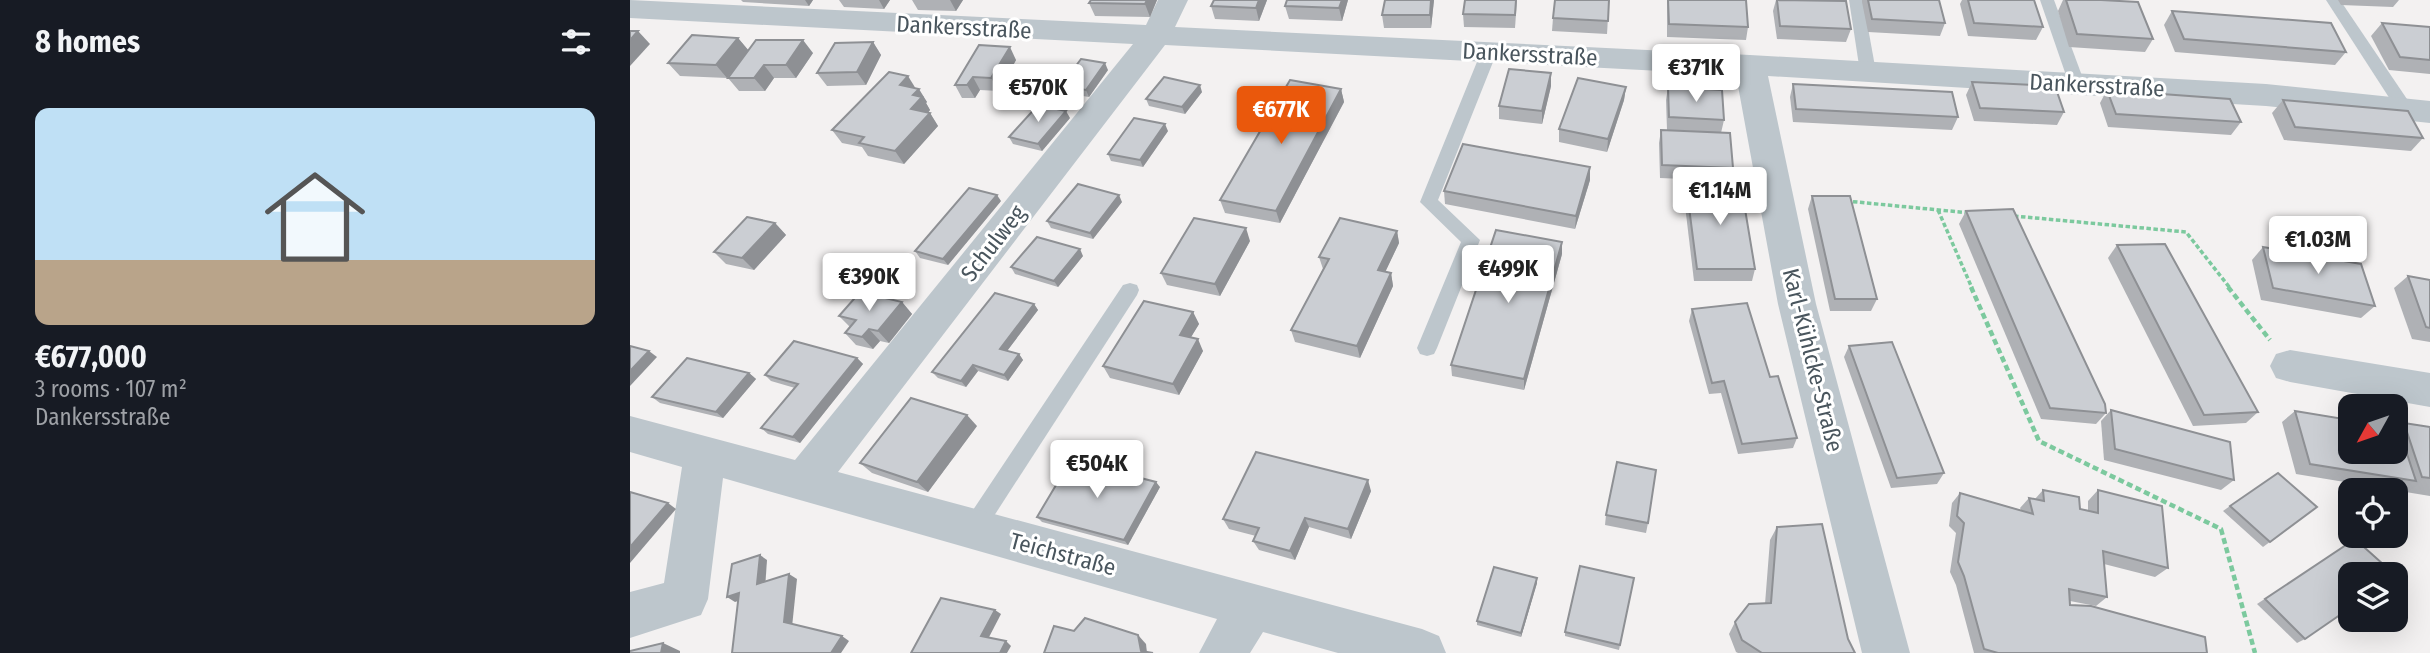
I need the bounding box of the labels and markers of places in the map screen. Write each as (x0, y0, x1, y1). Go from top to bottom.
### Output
pin: €371K (1647, 44, 1745, 104)
pin: €570K (989, 64, 1087, 124)
pin: €677K (1232, 86, 1330, 146)
pin: €1.14M (1663, 168, 1777, 227)
pin: €1.03M (2261, 216, 2375, 276)
pin: €499K (1459, 246, 1557, 305)
pin: €390K (820, 254, 918, 313)
pin: €504K (1048, 440, 1146, 500)

